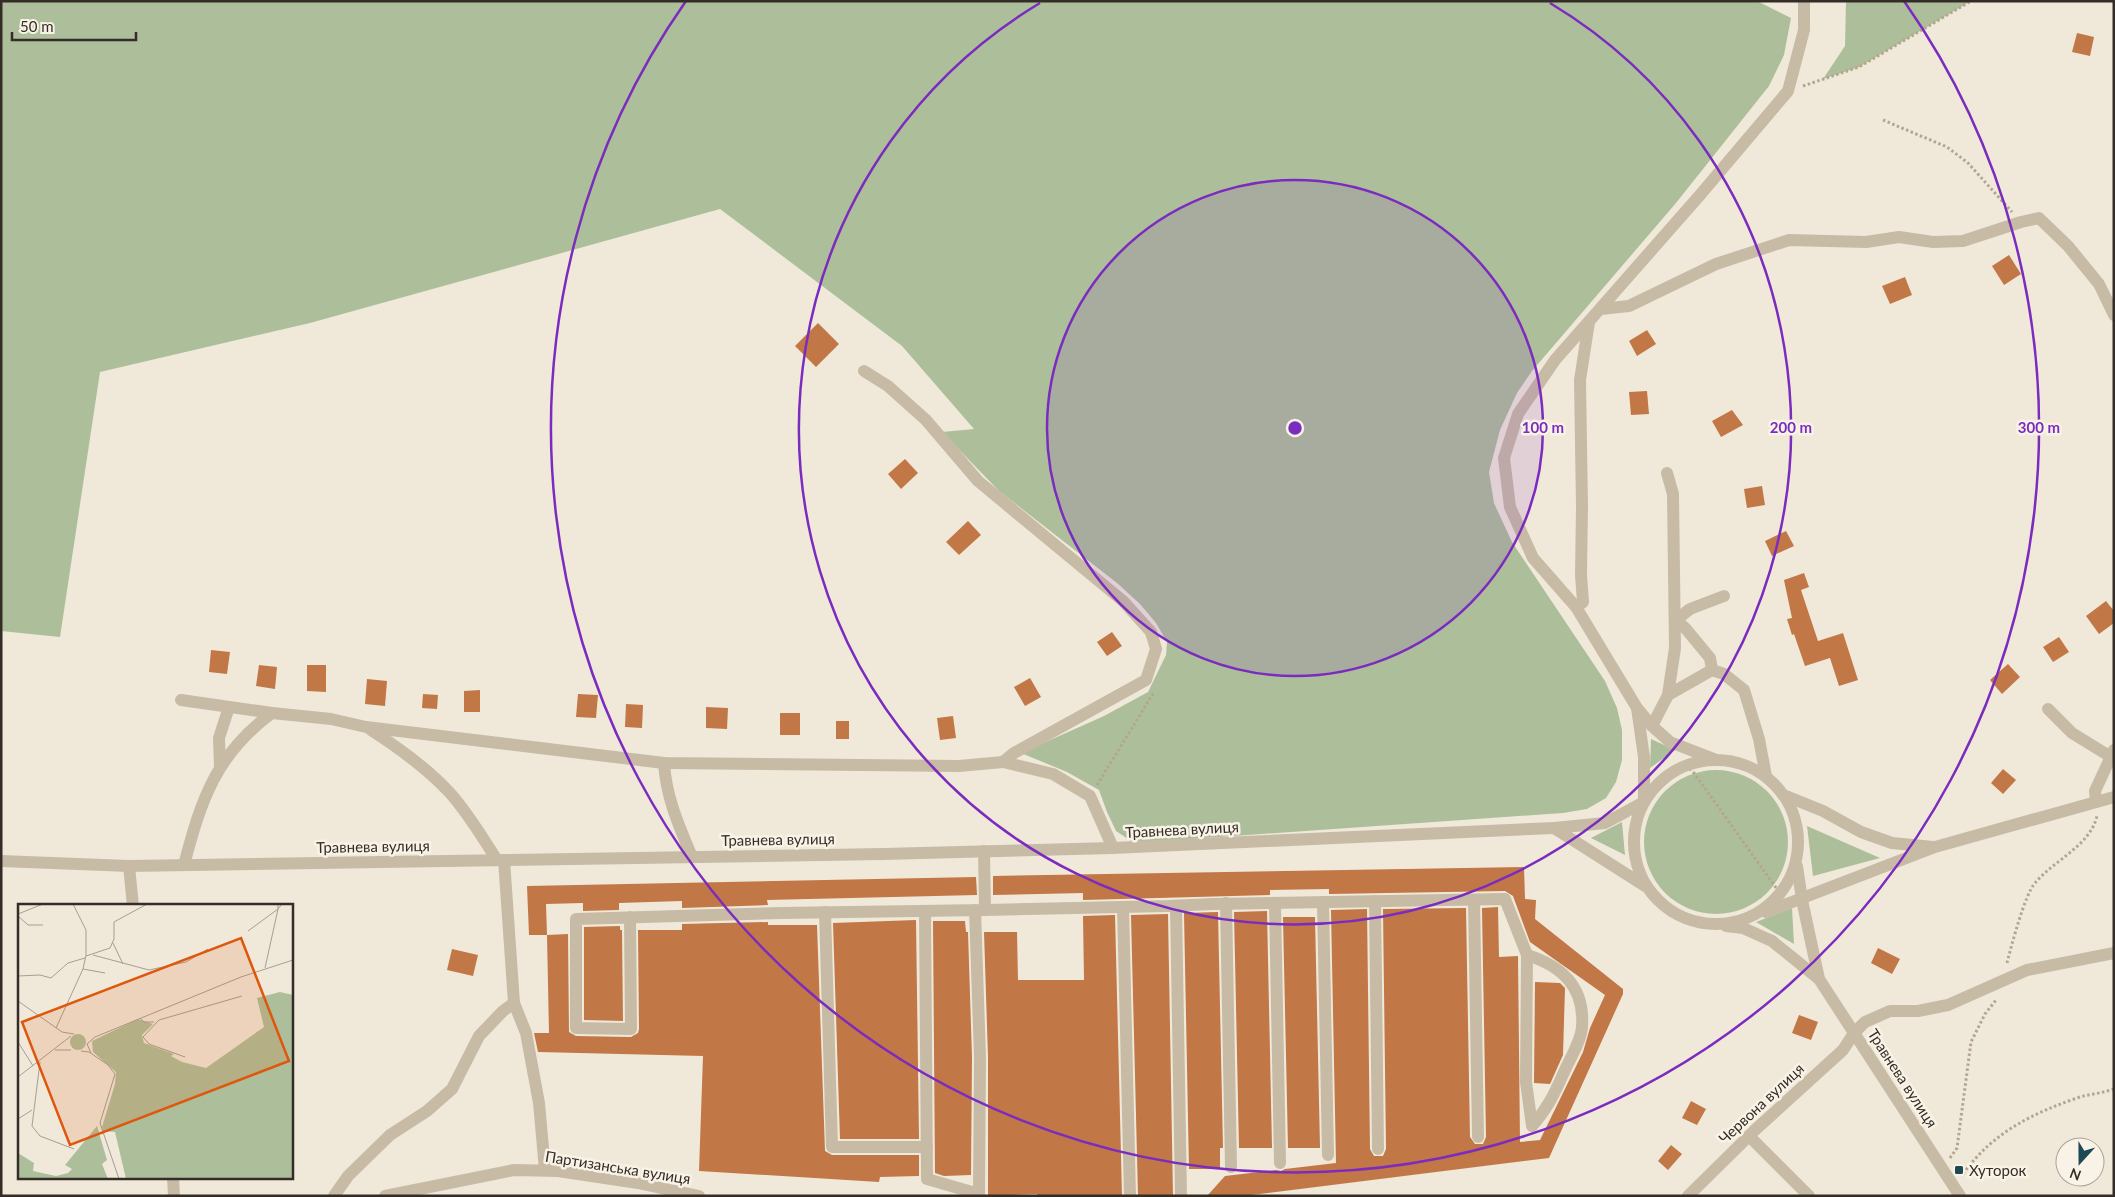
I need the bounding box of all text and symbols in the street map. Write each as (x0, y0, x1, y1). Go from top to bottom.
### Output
scale bar (12, 10, 136, 42)
text: 50 m (20, 17, 54, 35)
text: 100 m (1522, 418, 1564, 436)
text: 200 m (1770, 418, 1812, 436)
text: 300 m (2018, 418, 2060, 436)
centre of rings (1286, 419, 1304, 437)
street label: Травнева вулиця (1125, 817, 1239, 841)
street label: Травнева вулиця (721, 829, 835, 849)
street label: Травнева вулиця (316, 836, 430, 856)
inset map (18, 904, 292, 1180)
street label: Травнева вулиця (1864, 1025, 1942, 1131)
street label: Червона вулиця (1715, 1059, 1807, 1147)
north arrow (2055, 1137, 2105, 1187)
street label: Партизанська вулиця (544, 1147, 692, 1187)
place label: Хуторок (1969, 1161, 2026, 1179)
marker: Хуторок (1953, 1164, 1965, 1176)
text: N (2067, 1165, 2083, 1184)

